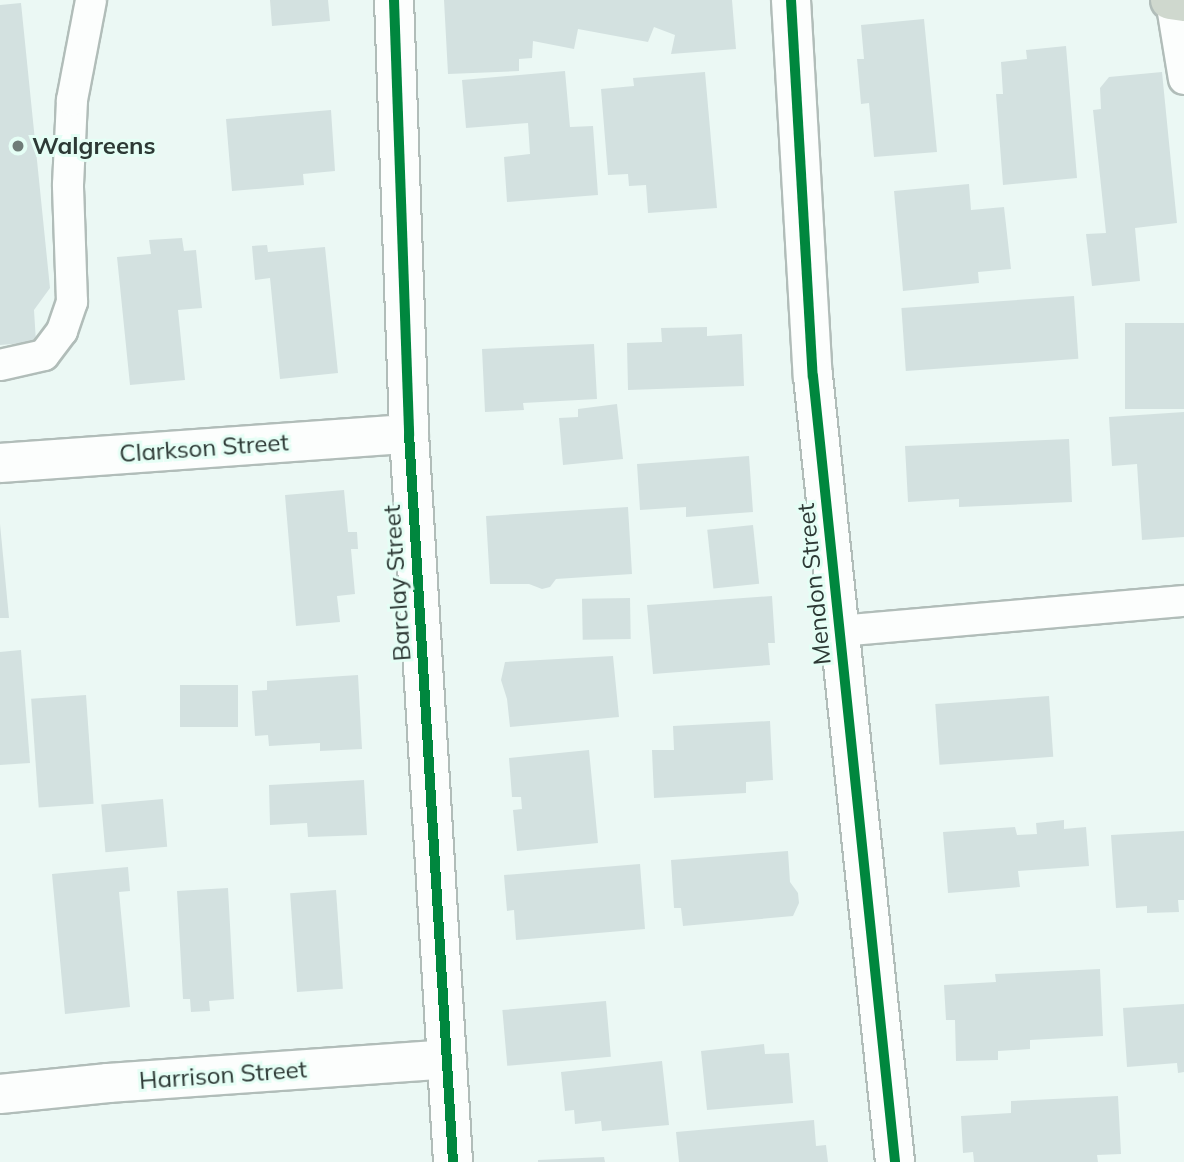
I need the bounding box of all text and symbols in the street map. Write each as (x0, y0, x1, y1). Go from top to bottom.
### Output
place label: Walgreens (32, 132, 156, 160)
marker: Walgreens (10, 138, 26, 154)
street label: Clarkson Street (118, 428, 290, 468)
street label: Mendon Street (791, 502, 837, 666)
street label: Barclay Street (377, 504, 417, 662)
street label: Harrison Street (138, 1055, 308, 1095)

